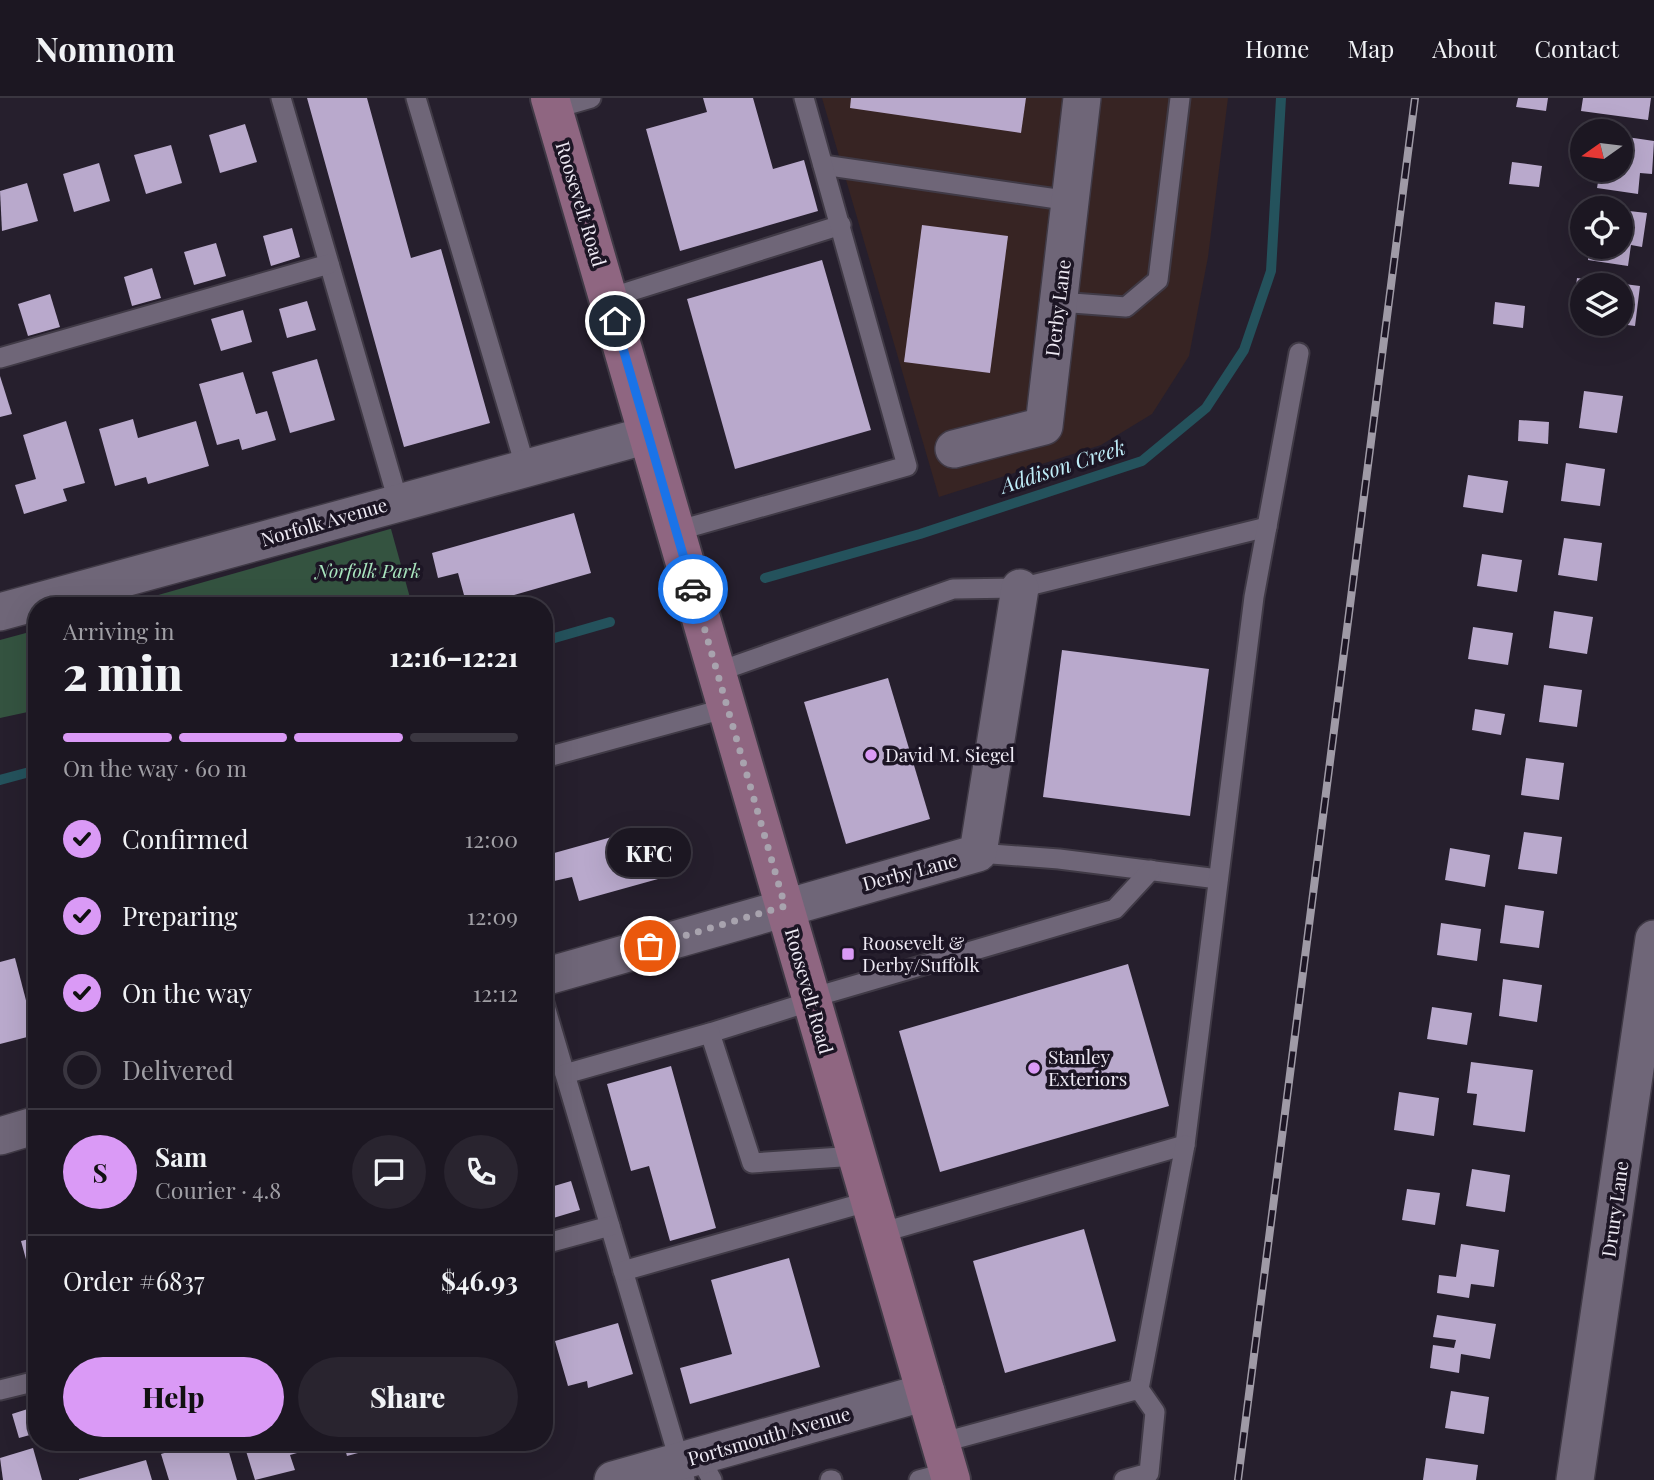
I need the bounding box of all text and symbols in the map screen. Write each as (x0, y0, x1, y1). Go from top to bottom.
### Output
text: Nomnom (35, 26, 175, 70)
text: Home (1245, 32, 1309, 64)
text: Map (1347, 32, 1394, 64)
text: About (1432, 32, 1496, 64)
text: Contact (1534, 32, 1619, 64)
north arrow (1570, 119, 1633, 182)
map controls (1570, 119, 1633, 336)
street label: Roosevelt Road (551, 138, 613, 270)
button: locate (1570, 196, 1633, 259)
street label: Derby Lane (1038, 258, 1076, 358)
button: layers (1570, 273, 1633, 336)
pin (585, 291, 645, 351)
icon: home (596, 302, 634, 340)
water label: Addison Creek (995, 432, 1128, 499)
street label: Norfolk Avenue (257, 491, 390, 552)
courier (658, 554, 728, 624)
park label: Norfolk Park (314, 557, 421, 583)
icon: car (674, 570, 712, 608)
text: Arriving in (63, 615, 175, 646)
text: 12:16–12:21 (390, 639, 518, 674)
text: 2 min (63, 641, 183, 703)
place label: David M. Siegel (885, 741, 1016, 767)
marker: David M. Siegel (863, 747, 879, 763)
text: On the way · 60 m (63, 752, 247, 783)
icon: check (63, 820, 101, 858)
text: Confirmed (122, 821, 249, 856)
text: 12:00 (465, 823, 518, 854)
callout: KFC (608, 827, 692, 876)
text: KFC (626, 837, 672, 868)
street label: Derby Lane (859, 846, 960, 896)
icon: check (63, 897, 101, 935)
text: Preparing (122, 898, 238, 933)
text: 12:09 (467, 900, 518, 931)
pin (620, 916, 680, 976)
street label: Roosevelt Road (780, 925, 840, 1057)
icon: bag (631, 927, 669, 965)
place label: Roosevelt & Derby/Suffolk (862, 929, 980, 977)
marker: Roosevelt & Derby/Suffolk (840, 946, 856, 962)
icon: check (63, 974, 101, 1012)
text: On the way (122, 975, 252, 1010)
text: 12:12 (473, 977, 518, 1008)
place label: Stanley Exteriors (1048, 1043, 1127, 1091)
text: Delivered (122, 1052, 234, 1087)
marker: Stanley Exteriors (1026, 1060, 1042, 1076)
button: chat (352, 1135, 426, 1209)
button: phone (444, 1135, 518, 1209)
text: Sam (155, 1139, 207, 1174)
text: S (92, 1155, 108, 1190)
street label: Drury Lane (1594, 1159, 1634, 1259)
text: Courier · 4.8 (155, 1174, 281, 1205)
text: Order #6837 (63, 1263, 205, 1298)
text: $46.93 (441, 1263, 518, 1298)
button: Help (63, 1357, 284, 1437)
button: Share (298, 1357, 518, 1437)
street label: Portsmouth Avenue (684, 1399, 853, 1471)

